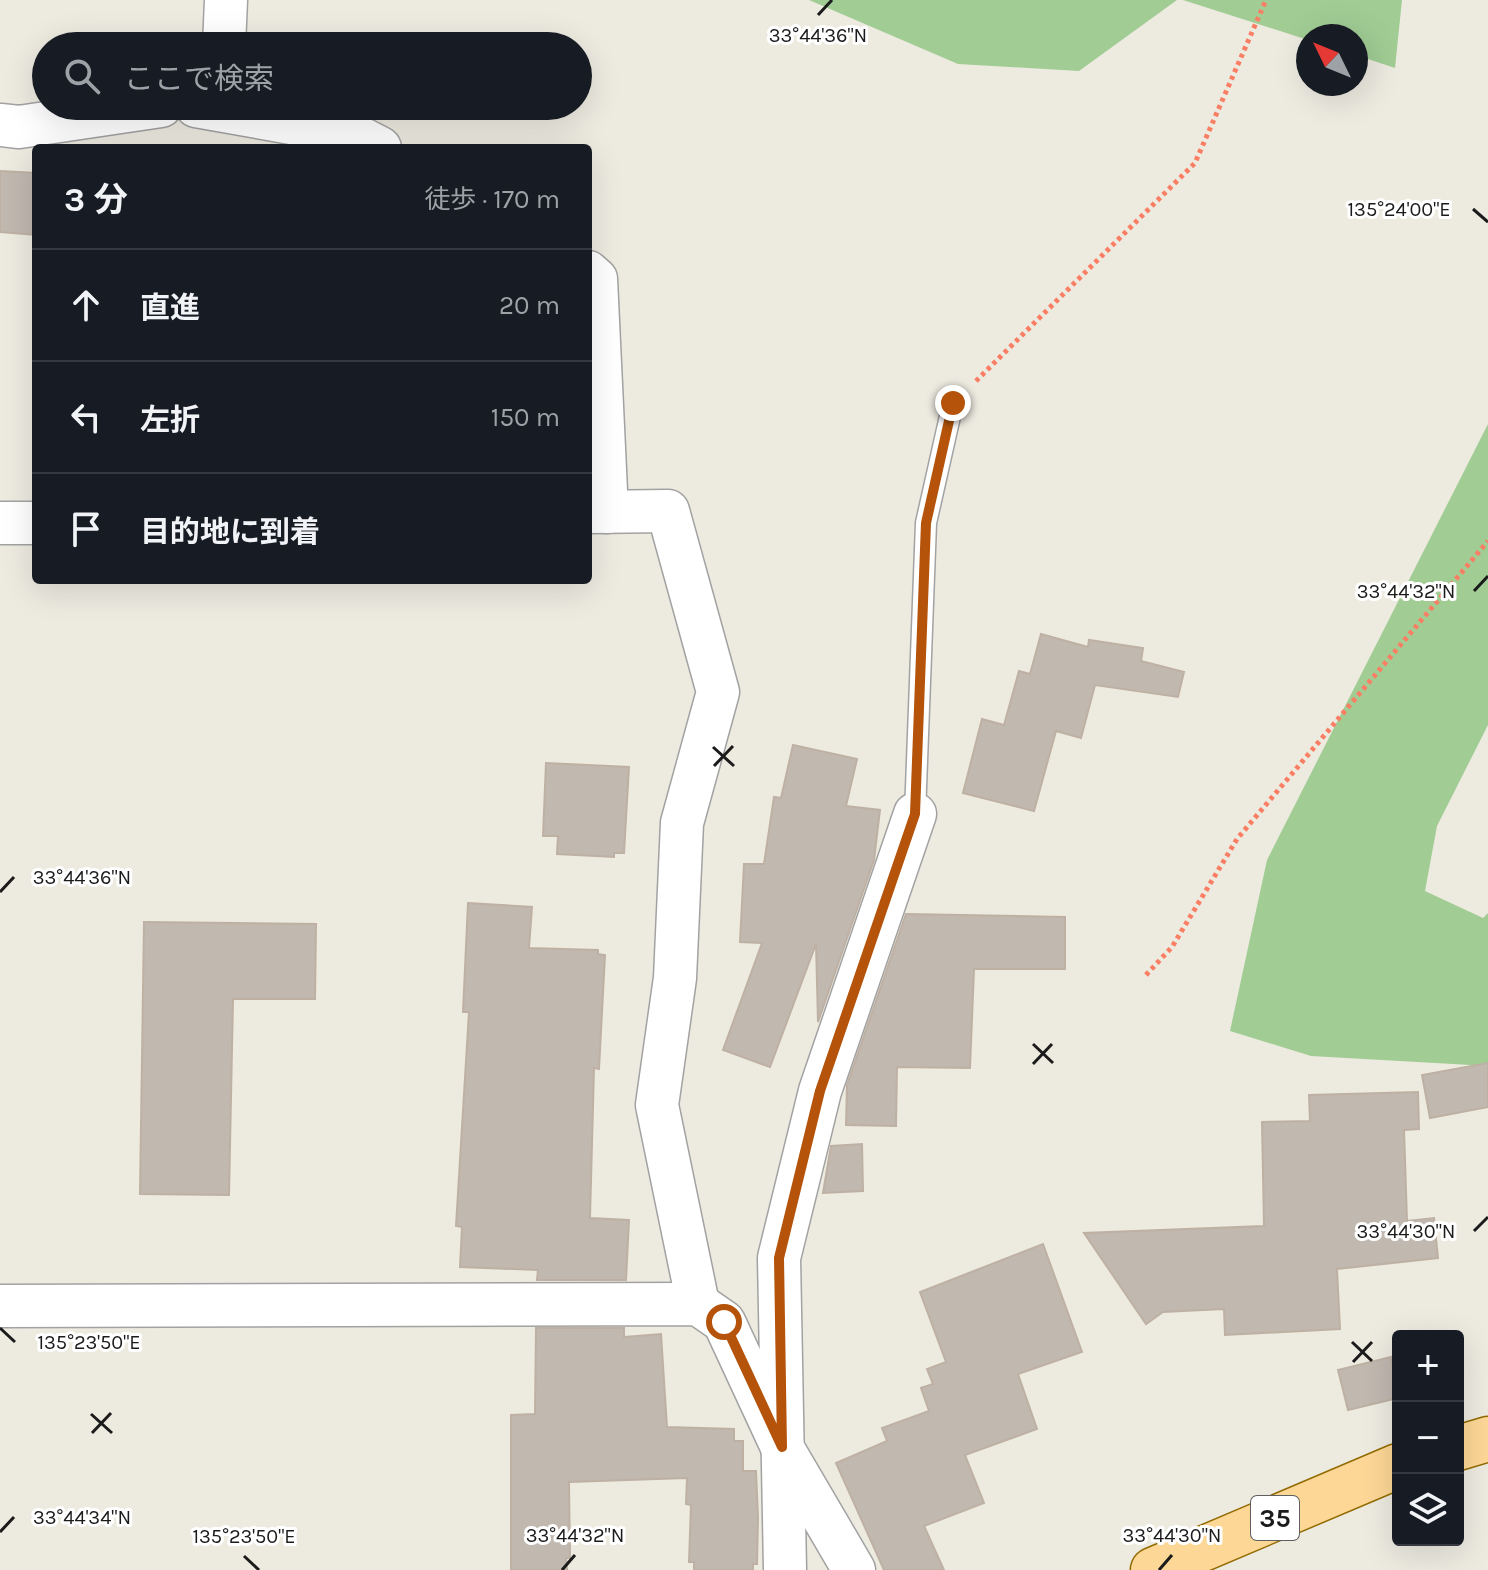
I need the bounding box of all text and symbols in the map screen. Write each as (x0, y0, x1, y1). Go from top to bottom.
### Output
text: 33°44'36"N (769, 24, 867, 47)
north arrow (1296, 24, 1368, 96)
search box (32, 32, 592, 120)
icon: search (60, 54, 104, 98)
text: ここで検索 (124, 61, 274, 97)
text: 3 分 (64, 180, 128, 220)
text: 徒歩 · 170 m (424, 184, 560, 215)
text: 135°24'00"E (1347, 198, 1451, 221)
icon: ahead (64, 283, 108, 327)
text: 直進 (140, 290, 200, 326)
text: 20 m (499, 290, 560, 321)
route end (935, 385, 971, 421)
icon: left (64, 395, 108, 439)
text: 左折 (140, 402, 200, 438)
text: 150 m (491, 402, 560, 433)
icon: arrive (64, 507, 108, 551)
text: 目的地に到着 (140, 514, 320, 550)
text: 33°44'32"N (1357, 580, 1455, 603)
text: 33°44'36"N (33, 866, 131, 889)
text: 33°44'30"N (1357, 1220, 1455, 1243)
route start (706, 1304, 742, 1340)
map controls (1392, 1330, 1464, 1546)
button: + (1392, 1330, 1464, 1402)
text: 135°23'50"E (37, 1331, 141, 1354)
button: − (1392, 1402, 1464, 1474)
button: layers (1392, 1474, 1464, 1546)
road number: 35 (1251, 1496, 1299, 1540)
text: 33°44'34"N (33, 1506, 131, 1529)
text: 33°44'32"N (526, 1524, 624, 1547)
text: 33°44'30"N (1123, 1524, 1221, 1547)
text: 135°23'50"E (192, 1525, 296, 1548)

